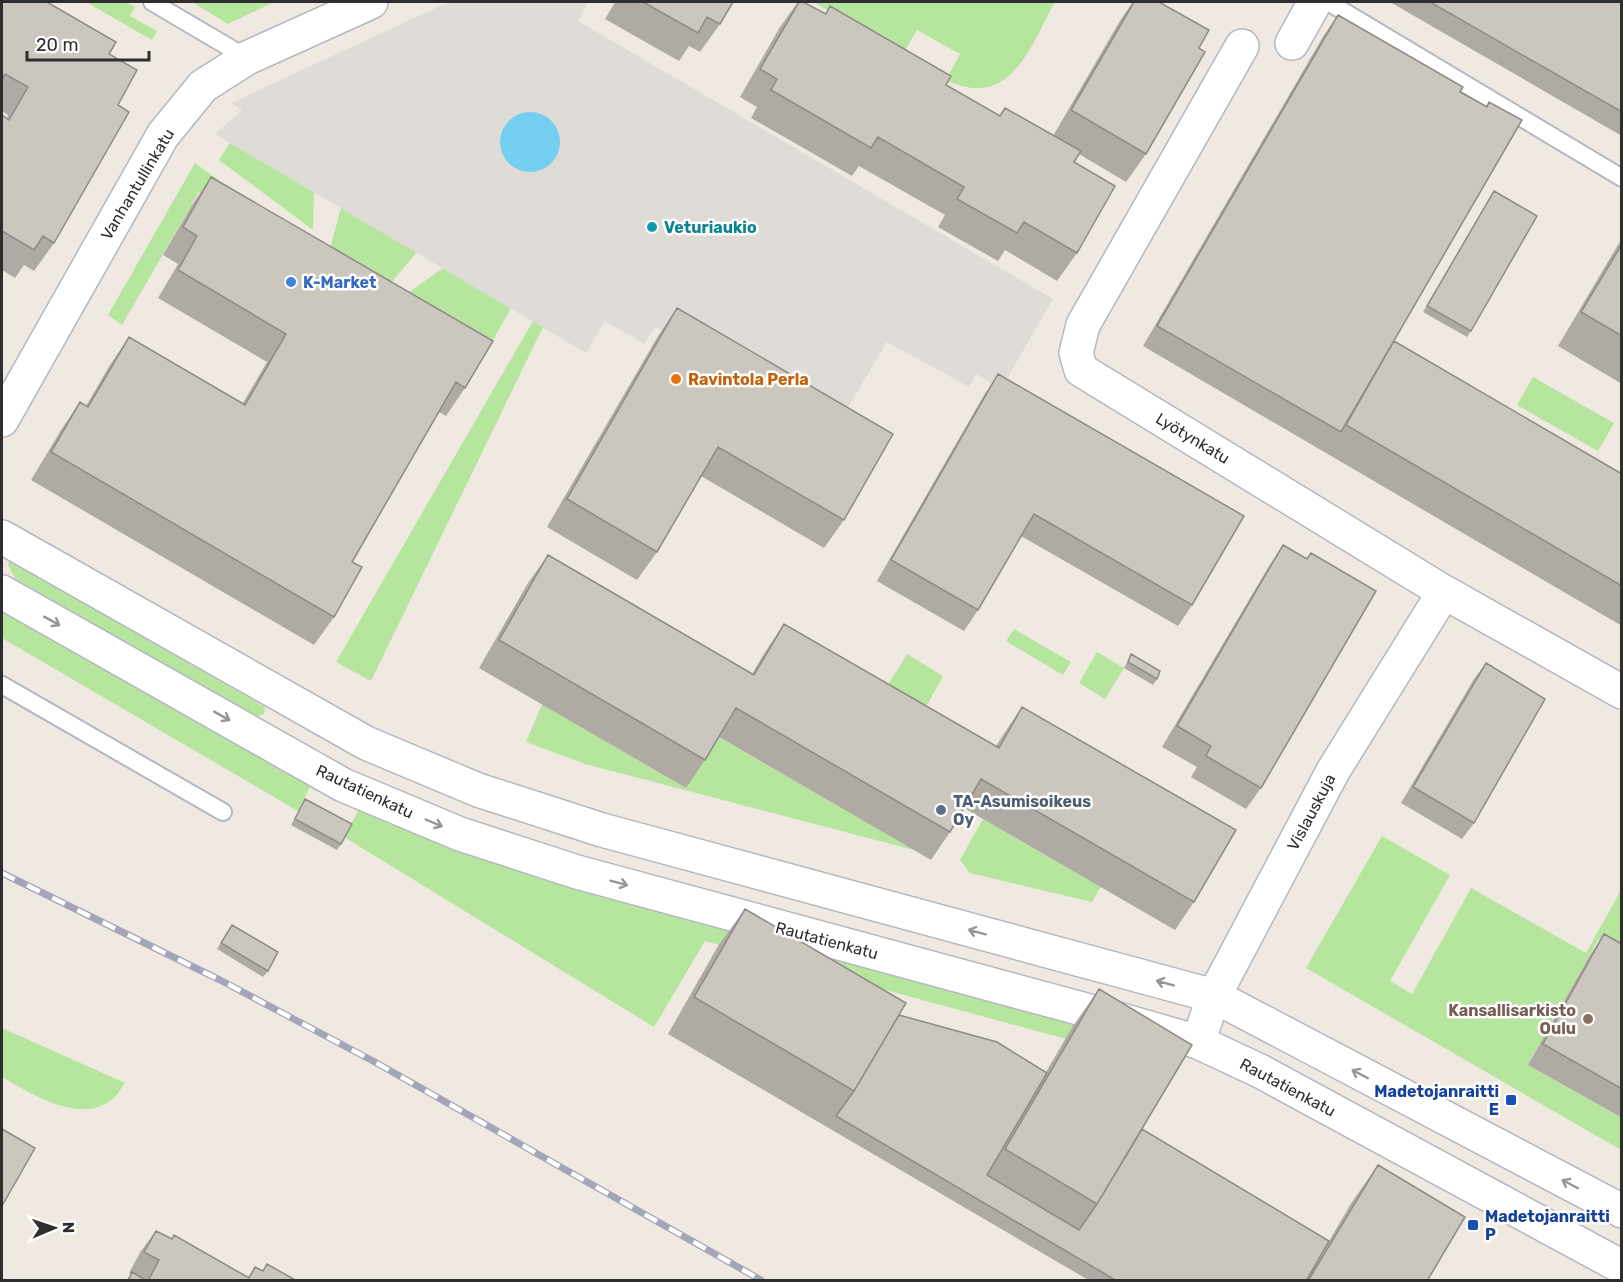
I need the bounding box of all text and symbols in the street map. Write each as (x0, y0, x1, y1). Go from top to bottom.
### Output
scale bar (27, 24, 148, 62)
text: 20 m (36, 34, 78, 56)
street label: Vanhantullinkatu (97, 125, 178, 243)
place label: Veturiaukio (664, 218, 757, 237)
marker: Veturiaukio (645, 220, 659, 234)
place label: K-Market (303, 273, 377, 292)
marker: K-Market (284, 275, 298, 289)
place label: Ravintola Perla (688, 370, 809, 389)
marker: Ravintola Perla (669, 372, 683, 386)
street label: Lyötynkatu (1152, 409, 1233, 468)
one-way arrow (44, 615, 61, 627)
one-way arrow (213, 710, 230, 722)
street label: Rautatienkatu (313, 761, 417, 822)
street label: Vislauskuja (1283, 771, 1340, 854)
place label: TA-Asumisoikeus Oy (953, 792, 1091, 829)
marker: TA-Asumisoikeus Oy (934, 803, 948, 817)
one-way arrow (424, 818, 442, 829)
one-way arrow (609, 878, 628, 890)
street label: Rautatienkatu (773, 918, 880, 963)
one-way arrow (968, 926, 987, 937)
one-way arrow (1156, 977, 1175, 988)
place label: Kansallisarkisto Oulu (1448, 1001, 1576, 1038)
marker: Kansallisarkisto Oulu (1581, 1012, 1595, 1026)
street label: Rautatienkatu (1237, 1054, 1339, 1121)
one-way arrow (1351, 1067, 1369, 1079)
place label: Madetojanraitti E (1374, 1082, 1499, 1119)
marker: Madetojanraitti E (1504, 1093, 1518, 1107)
one-way arrow (1561, 1178, 1579, 1189)
north arrow (24, 1198, 84, 1258)
place label: Madetojanraitti P (1485, 1207, 1610, 1244)
marker: Madetojanraitti P (1466, 1218, 1480, 1232)
text: N (59, 1221, 78, 1234)

